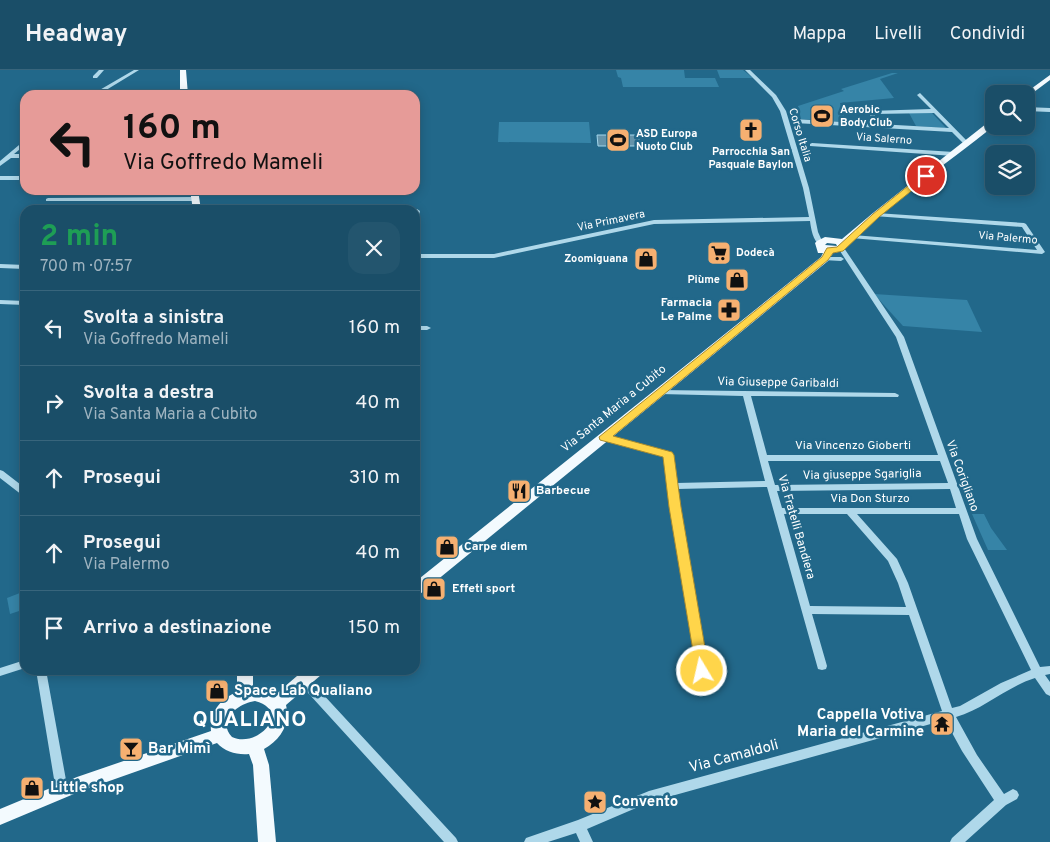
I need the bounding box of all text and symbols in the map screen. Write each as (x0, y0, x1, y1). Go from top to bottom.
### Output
text: Headway (25, 20, 127, 50)
text: Mappa (793, 23, 846, 46)
text: Livelli (874, 23, 922, 46)
text: Condividi (950, 23, 1025, 46)
map controls (985, 85, 1035, 195)
button: search (985, 85, 1035, 135)
sports icon: Aerobic Body Club (809, 103, 835, 129)
place label: Aerobic Body Club (840, 103, 892, 130)
street label: Corso Italia (785, 106, 815, 164)
text: 160 m (123, 107, 221, 151)
icon: left (40, 110, 105, 175)
church icon: Parrocchia San Pasquale Baylon (738, 117, 764, 143)
sports icon: ASD Europa Nuoto Club (605, 127, 631, 153)
place label: ASD Europa Nuoto Club (636, 127, 697, 154)
street label: Via Salerno (855, 130, 913, 148)
place label: Parrocchia San Pasquale Baylon (708, 145, 794, 172)
button: layers (985, 145, 1035, 195)
text: Via Goffredo Mameli (123, 150, 323, 177)
pin (905, 155, 947, 197)
icon: arrive (912, 162, 940, 190)
street label: Via Primavera (576, 207, 646, 235)
text: 2 min (40, 219, 118, 256)
button: close (348, 222, 400, 274)
street label: Via Palermo (978, 228, 1038, 248)
supermarket icon: Dodecà (706, 240, 732, 266)
shop icon: Zoomiguana (633, 246, 659, 272)
place label: Dodecà (736, 246, 775, 260)
place label: Zoomiguana (564, 252, 628, 266)
text: 700 m · 07:57 (40, 257, 132, 277)
shop icon: Piùme (724, 267, 750, 293)
place label: Piùme (688, 273, 720, 287)
place label: Farmacia Le Palme (661, 295, 712, 325)
pharmacy icon: Farmacia Le Palme (716, 297, 742, 323)
text: Svolta a sinistra (83, 306, 224, 330)
icon: left (40, 314, 68, 342)
text: 160 m (349, 316, 400, 340)
text: Via Goffredo Mameli (83, 330, 228, 350)
street label: Via Santa Maria a Cubito (558, 361, 670, 456)
street label: Via Giuseppe Garibaldi (717, 374, 839, 392)
text: Svolta a destra (83, 381, 214, 405)
icon: right (40, 389, 68, 417)
text: 40 m (355, 391, 400, 415)
text: Via Santa Maria a Cubito (83, 405, 258, 425)
street label: Via Vincenzo Gioberti (795, 438, 911, 454)
street label: Via Corigliano (942, 438, 982, 514)
icon: ahead (40, 464, 68, 492)
text: Prosegui (83, 466, 161, 490)
text: 310 m (349, 466, 400, 490)
street label: Via giuseppe Sgariglia (802, 466, 922, 484)
street label: Via Fratelli Bandiera (773, 473, 819, 581)
restaurant icon: Barbecue (506, 478, 532, 504)
place label: Barbecue (536, 483, 590, 499)
street label: Via Don Sturzo (830, 491, 910, 507)
text: Prosegui (83, 531, 161, 555)
shop icon: Carpe diem (434, 534, 460, 560)
icon: ahead (40, 539, 68, 567)
place label: Carpe diem (464, 539, 528, 555)
text: 40 m (355, 541, 400, 565)
text: Via Palermo (83, 555, 170, 575)
shop icon: Effeti sport (421, 576, 447, 602)
place label: Effeti sport (452, 581, 515, 597)
icon: arrive (40, 614, 68, 642)
text: Arrivo a destinazione (83, 616, 272, 640)
text: 150 m (348, 616, 400, 640)
position arrow (675, 644, 727, 696)
shop icon: Space Lab Qualiano (204, 678, 230, 704)
place label: Space Lab Qualiano (234, 682, 372, 701)
place label: Cappella Votiva Maria del Carmine (797, 706, 924, 742)
district label: QUALIANO (192, 707, 308, 734)
temple icon: Cappella Votiva Maria del Carmine (929, 711, 955, 737)
bar icon: Bar Mimì (118, 736, 144, 762)
street label: Via Camaldoli (687, 736, 781, 778)
place label: Bar Mimì (148, 740, 211, 759)
shop icon: Little shop (19, 775, 45, 801)
place label: Little shop (50, 779, 124, 798)
place icon: Convento (582, 789, 608, 815)
place label: Convento (612, 793, 678, 812)

